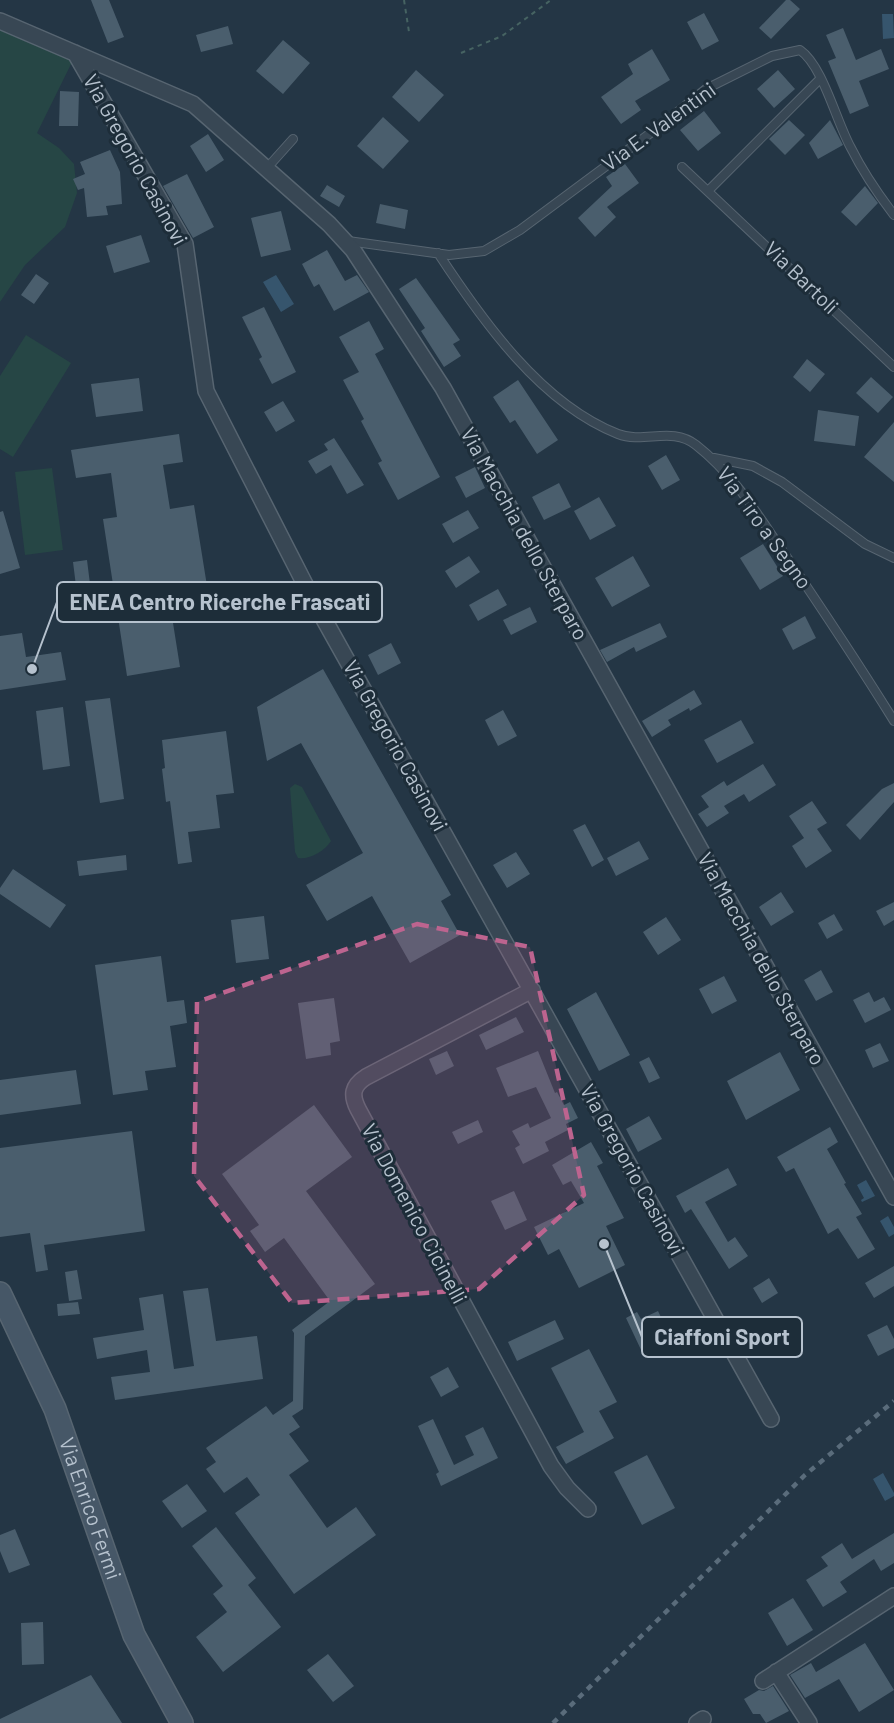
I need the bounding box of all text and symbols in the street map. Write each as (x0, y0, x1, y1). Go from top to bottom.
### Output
street label: Via Gregorio Casinovi (79, 69, 194, 249)
street label: Via E. Valentini (596, 76, 720, 175)
street label: Via Bartoli (760, 236, 844, 318)
street label: Via Macchia dello Sterparo (456, 422, 594, 644)
street label: Via Tiro a Segno (712, 461, 818, 593)
callout: ENEA Centro Ricerche Frascati (57, 582, 382, 622)
text: ENEA Centro Ricerche Frascati (70, 588, 370, 614)
street label: Via Gregorio Casinovi (339, 655, 454, 835)
street label: Via Macchia dello Sterparo (693, 847, 831, 1069)
street label: Via Gregorio Casinovi (576, 1079, 691, 1259)
street label: Via Domenico Cicinelli (357, 1119, 473, 1308)
callout: Ciaffoni Sport (642, 1317, 802, 1357)
text: Ciaffoni Sport (654, 1323, 790, 1349)
street label: Via Enrico Fermi (55, 1434, 128, 1583)

